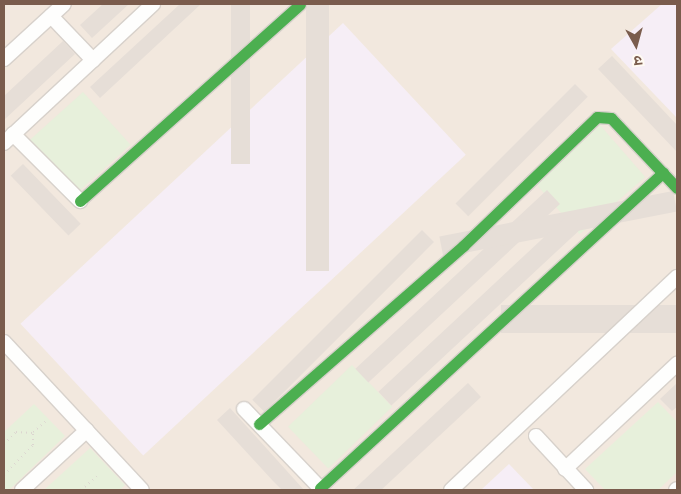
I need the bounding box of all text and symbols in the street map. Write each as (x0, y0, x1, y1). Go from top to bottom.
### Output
north arrow (611, 20, 661, 70)
text: उ (633, 49, 643, 70)

